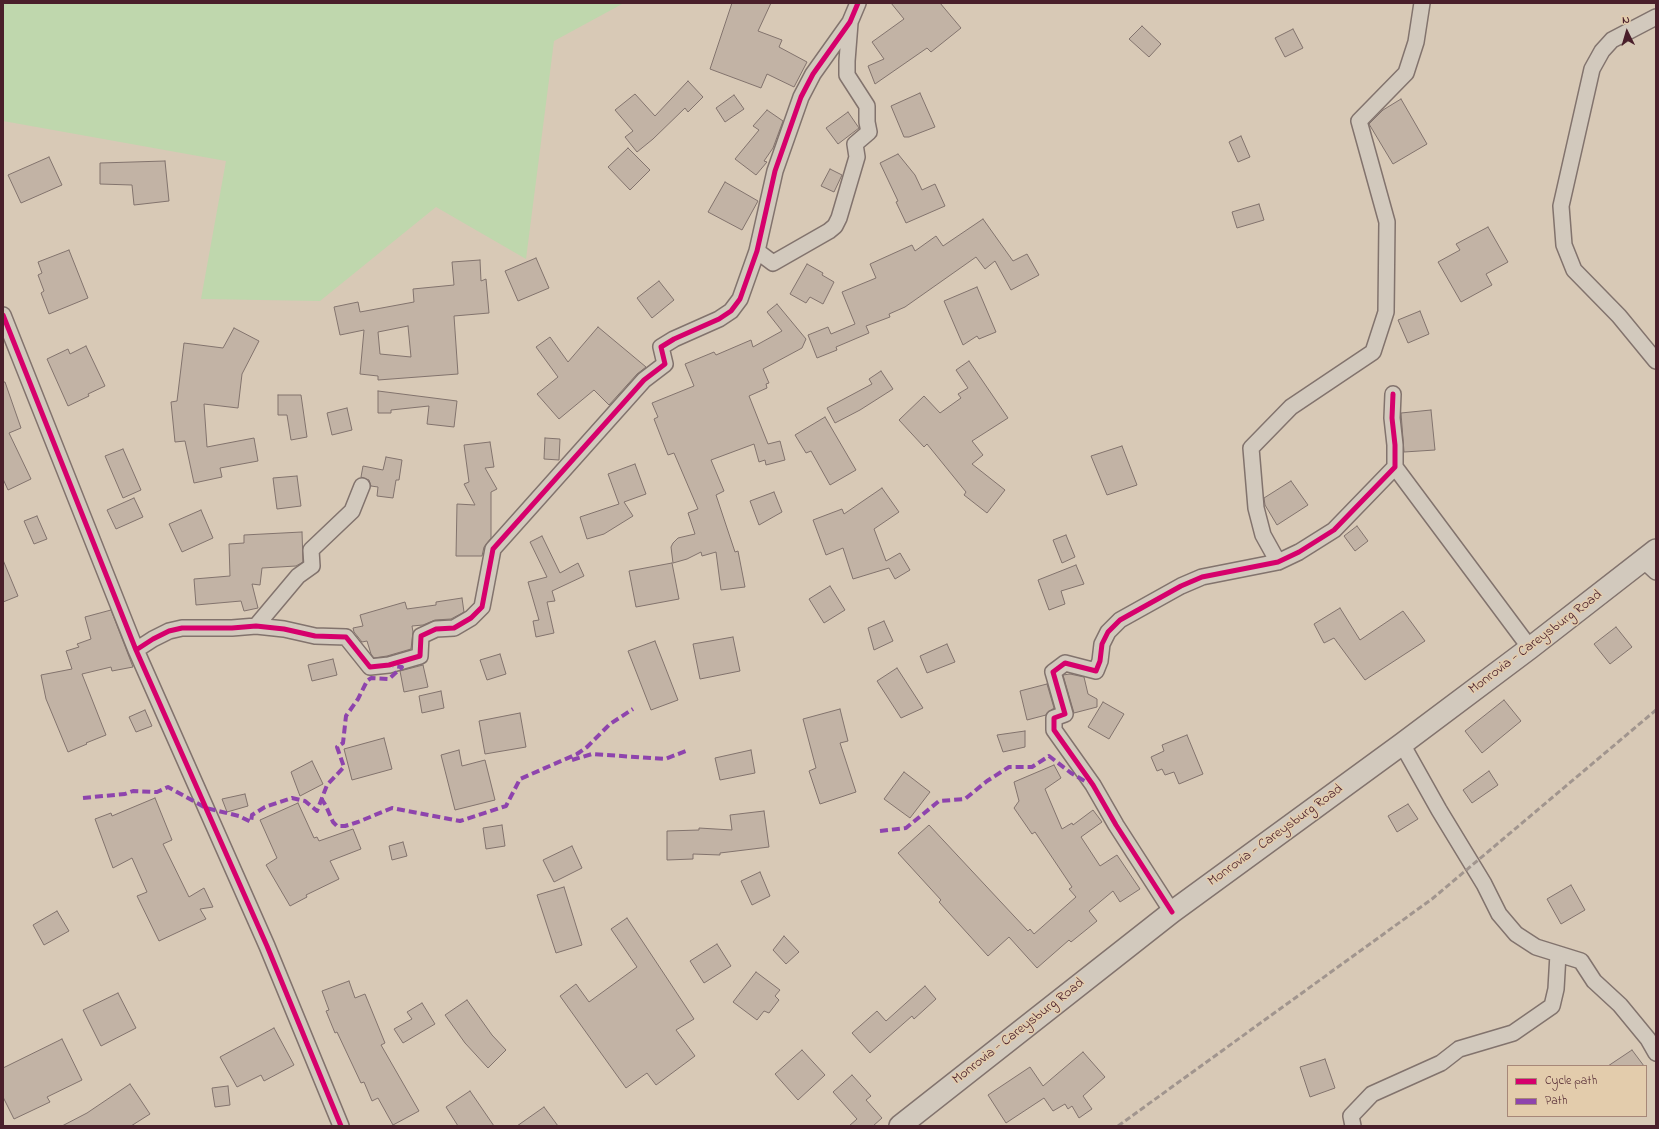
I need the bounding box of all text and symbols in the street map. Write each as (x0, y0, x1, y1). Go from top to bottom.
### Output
north arrow (1607, 12, 1647, 52)
text: N (1622, 12, 1630, 28)
street label: Monrovia - Careysburg Road (1466, 587, 1606, 699)
street label: Monrovia - Careysburg Road (1205, 781, 1347, 891)
street label: Monrovia - Careysburg Road (950, 975, 1088, 1089)
legend (1507, 1065, 1647, 1117)
text: Cycle path (1545, 1072, 1597, 1090)
text: Path (1545, 1092, 1567, 1110)

